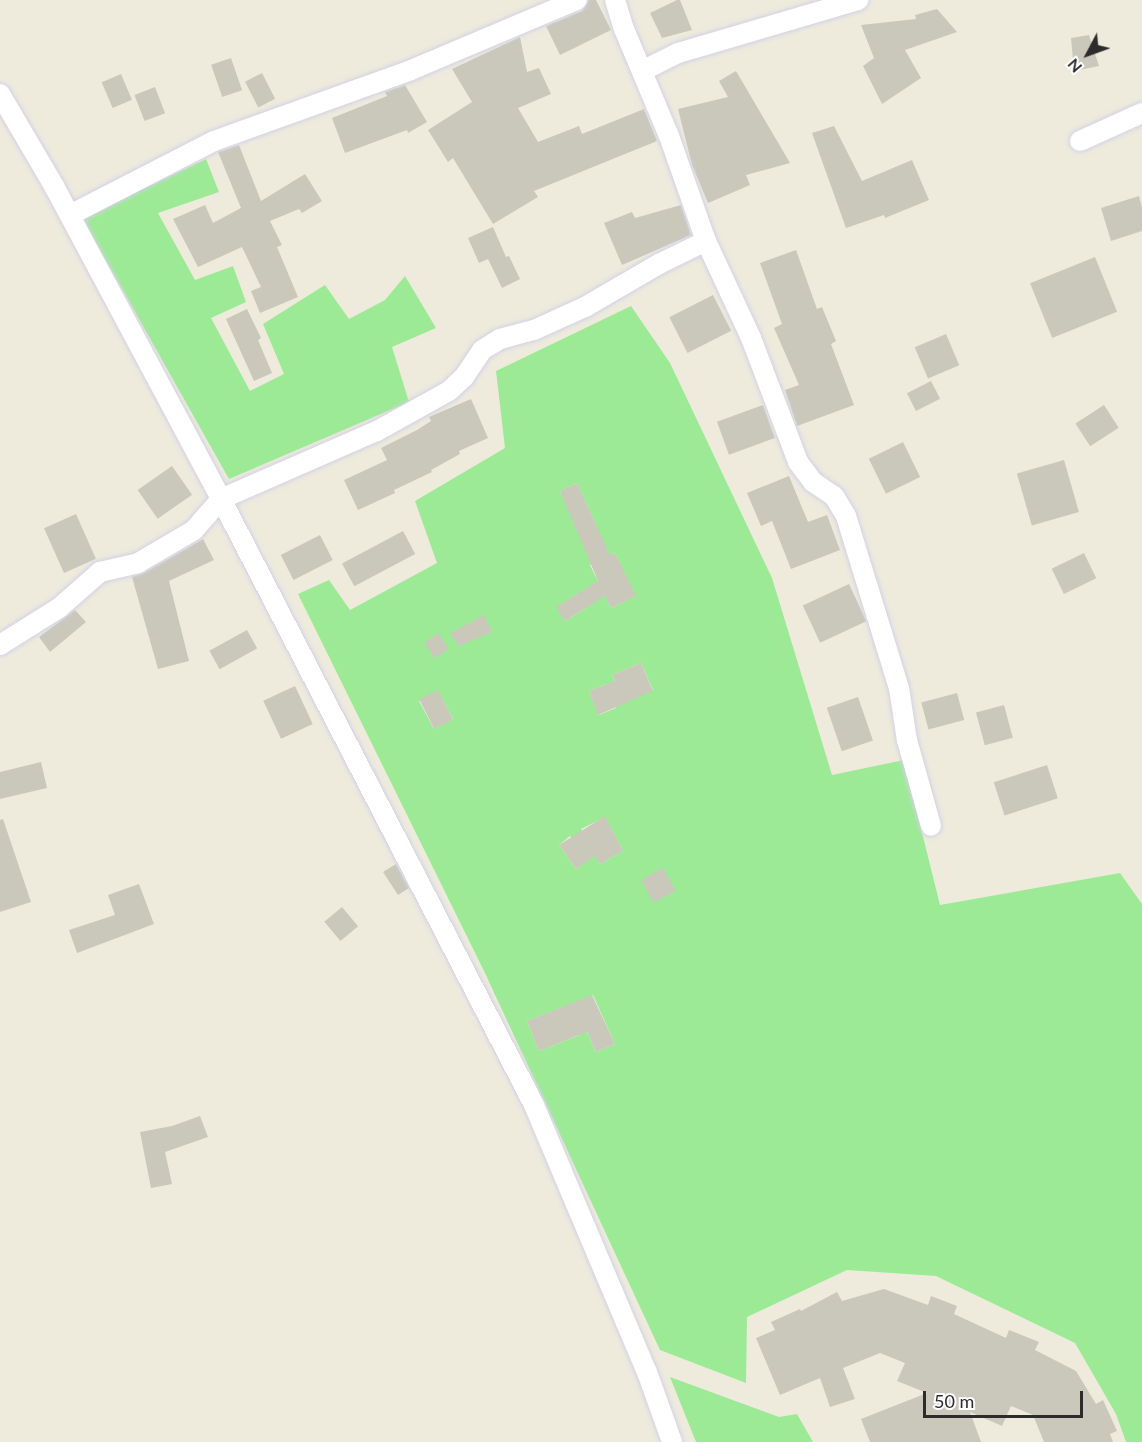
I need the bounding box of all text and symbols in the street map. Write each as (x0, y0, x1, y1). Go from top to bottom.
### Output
north arrow (1058, 24, 1118, 84)
text: N (1063, 55, 1085, 77)
scale bar (926, 1379, 1086, 1417)
text: 50 m (934, 1390, 974, 1412)

